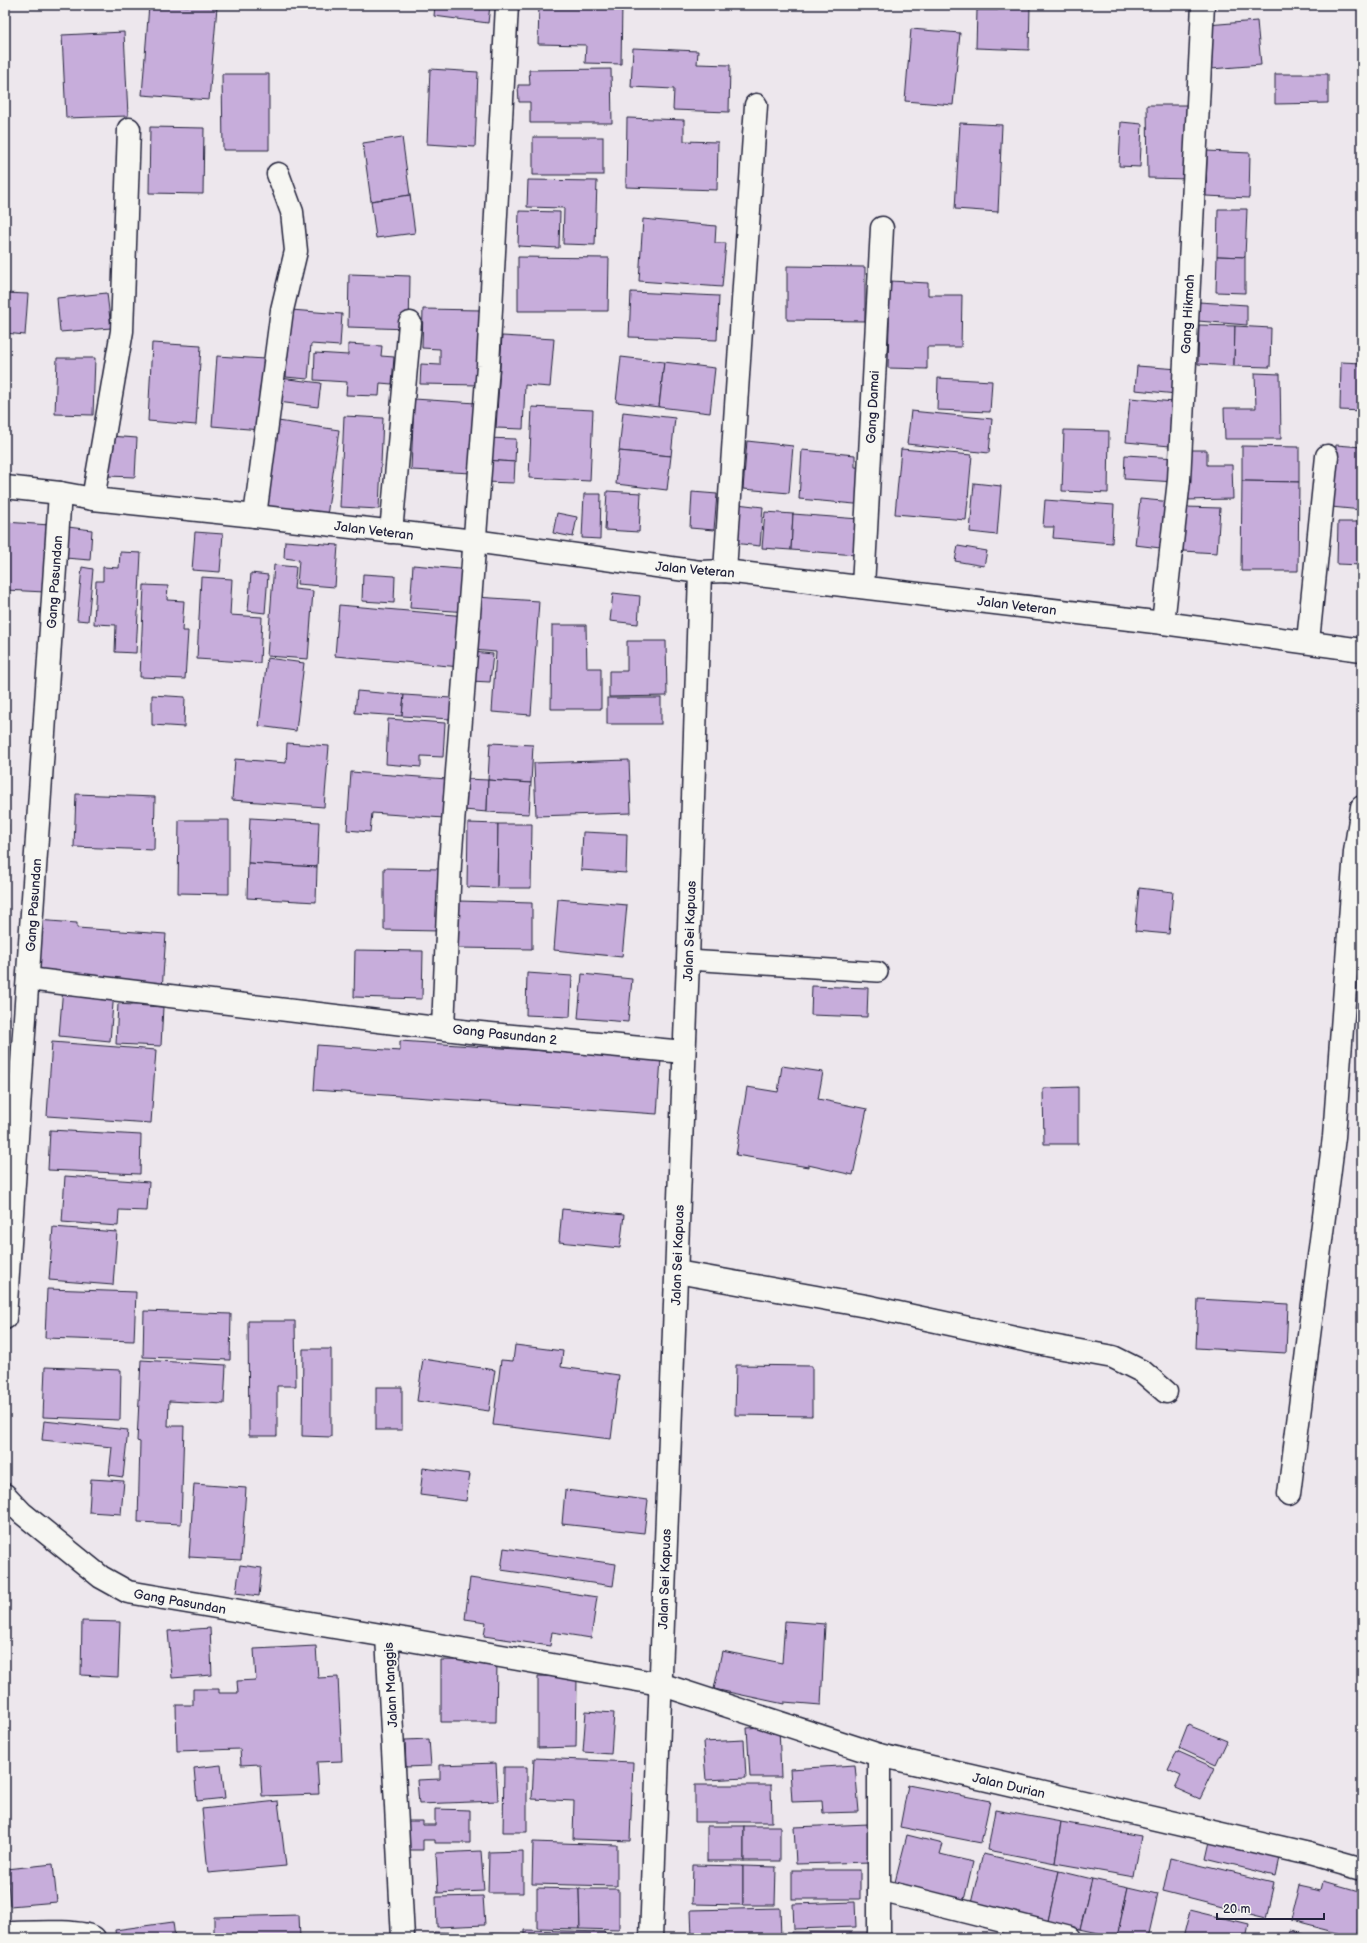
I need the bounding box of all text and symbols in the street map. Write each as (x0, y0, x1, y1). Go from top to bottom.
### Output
street label: Gang Hikmah (1178, 274, 1198, 354)
street label: Gang Damai (863, 370, 883, 444)
street label: Jalan Veteran (333, 518, 414, 544)
street label: Gang Pasundan (44, 535, 66, 629)
street label: Jalan Veteran (655, 559, 735, 581)
street label: Jalan Veteran (976, 593, 1057, 619)
street label: Gang Pasundan (23, 858, 45, 952)
street label: Jalan Sei Kapuas (680, 880, 700, 982)
street label: Gang Pasundan 2 (452, 1022, 558, 1048)
street label: Jalan Sei Kapuas (668, 1204, 688, 1306)
street label: Jalan Sei Kapuas (655, 1528, 675, 1630)
street label: Gang Pasundan (132, 1586, 227, 1618)
street label: Jalan Manggis (381, 1641, 401, 1728)
street label: Jalan Durian (971, 1770, 1047, 1802)
scale bar (1217, 1895, 1324, 1921)
text: 20 m (1223, 1902, 1250, 1917)

